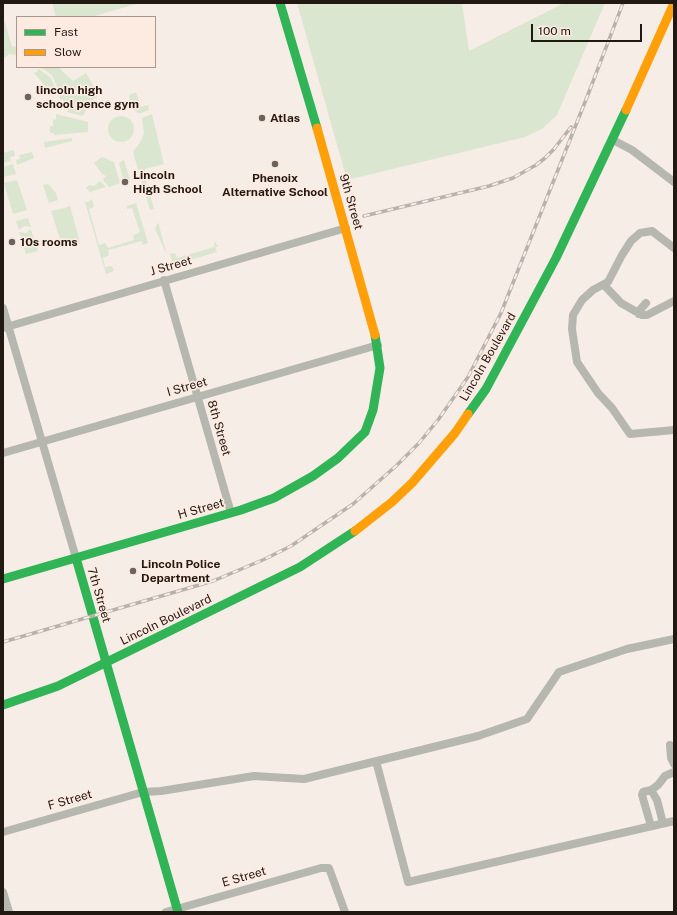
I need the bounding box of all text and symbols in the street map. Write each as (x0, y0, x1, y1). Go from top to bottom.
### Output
legend (16, 16, 156, 68)
scale bar (533, 16, 644, 42)
text: 100 m (538, 24, 571, 38)
text: Fast (54, 25, 78, 39)
text: Slow (54, 45, 81, 59)
place label: lincoln high school pence gym (36, 83, 139, 111)
marker: lincoln high school pence gym (23, 92, 33, 102)
place label: Atlas (270, 111, 300, 125)
marker: Atlas (257, 113, 267, 123)
marker: Phenoix Alternative School (270, 159, 280, 169)
place label: Lincoln High School (133, 168, 202, 196)
place label: Phenoix Alternative School (222, 171, 328, 199)
street label: 9th Street (336, 173, 366, 231)
marker: Lincoln High School (120, 177, 130, 187)
place label: 10s rooms (20, 235, 78, 249)
marker: 10s rooms (7, 237, 17, 247)
street label: J Street (149, 253, 193, 279)
street label: Lincoln Boulevard (457, 310, 519, 404)
street label: I Street (165, 374, 209, 400)
street label: 8th Street (204, 398, 234, 458)
street label: H Street (176, 496, 226, 522)
place label: Lincoln Police Department (141, 557, 221, 585)
street label: 7th Street (84, 566, 114, 624)
marker: Lincoln Police Department (128, 566, 138, 576)
street label: Lincoln Boulevard (118, 592, 214, 648)
street label: F Street (46, 787, 94, 813)
street label: E Street (220, 864, 268, 890)

